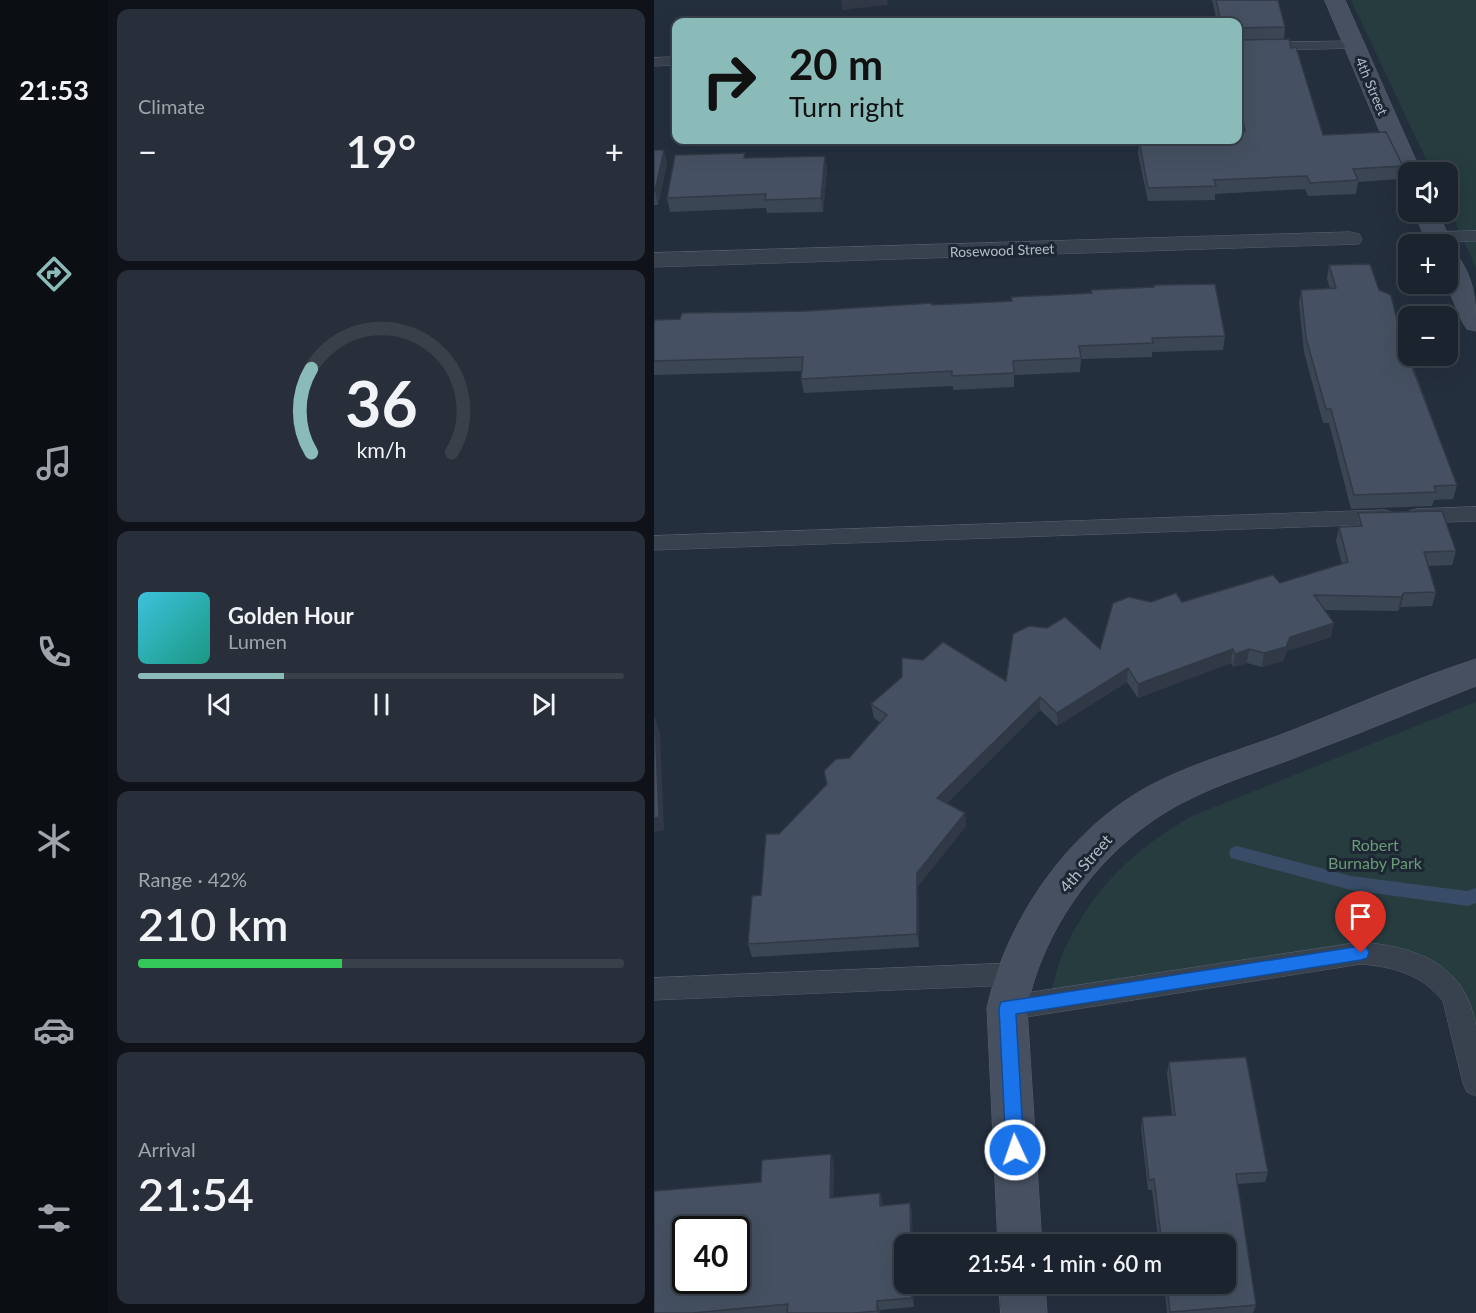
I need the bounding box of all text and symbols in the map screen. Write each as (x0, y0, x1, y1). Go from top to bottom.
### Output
text: 20 m (789, 39, 883, 89)
icon: right (690, 42, 768, 120)
street label: 4th Street (1352, 54, 1392, 118)
text: 21:53 (19, 73, 89, 106)
text: Turn right (789, 90, 904, 123)
text: Climate (138, 94, 205, 118)
text: 19° (346, 124, 416, 178)
text: − (138, 131, 157, 171)
text: + (605, 131, 624, 171)
map controls (1398, 162, 1458, 366)
button: sound (1398, 162, 1458, 222)
button: + (1398, 234, 1458, 294)
street label: Rosewood Street (949, 240, 1055, 260)
icon: directions (33, 253, 75, 295)
button: − (1398, 306, 1458, 366)
text: 36 (345, 365, 417, 440)
text: km/h (356, 437, 406, 463)
icon: music (33, 442, 75, 484)
text: Golden Hour (228, 602, 354, 629)
text: Lumen (228, 629, 287, 653)
icon: phone (33, 631, 75, 673)
icon: previous (203, 688, 236, 721)
icon: pause (365, 688, 398, 721)
icon: next (527, 688, 560, 721)
icon: climate (33, 820, 75, 862)
street label: 4th Street (1055, 830, 1115, 896)
park label: Robert Burnaby Park (1328, 835, 1423, 872)
text: Range · 42% (138, 867, 247, 891)
pin (1335, 891, 1386, 953)
text: 210 km (138, 897, 288, 951)
icon: arrive (1344, 900, 1377, 933)
icon: car (33, 1009, 75, 1051)
position arrow (983, 1118, 1047, 1182)
text: Arrival (138, 1137, 196, 1161)
text: 21:54 (138, 1167, 254, 1221)
icon: filters (33, 1197, 75, 1239)
speed limit sign: 40 (672, 1216, 750, 1294)
text: 21:54 · 1 min · 60 m (968, 1250, 1162, 1277)

